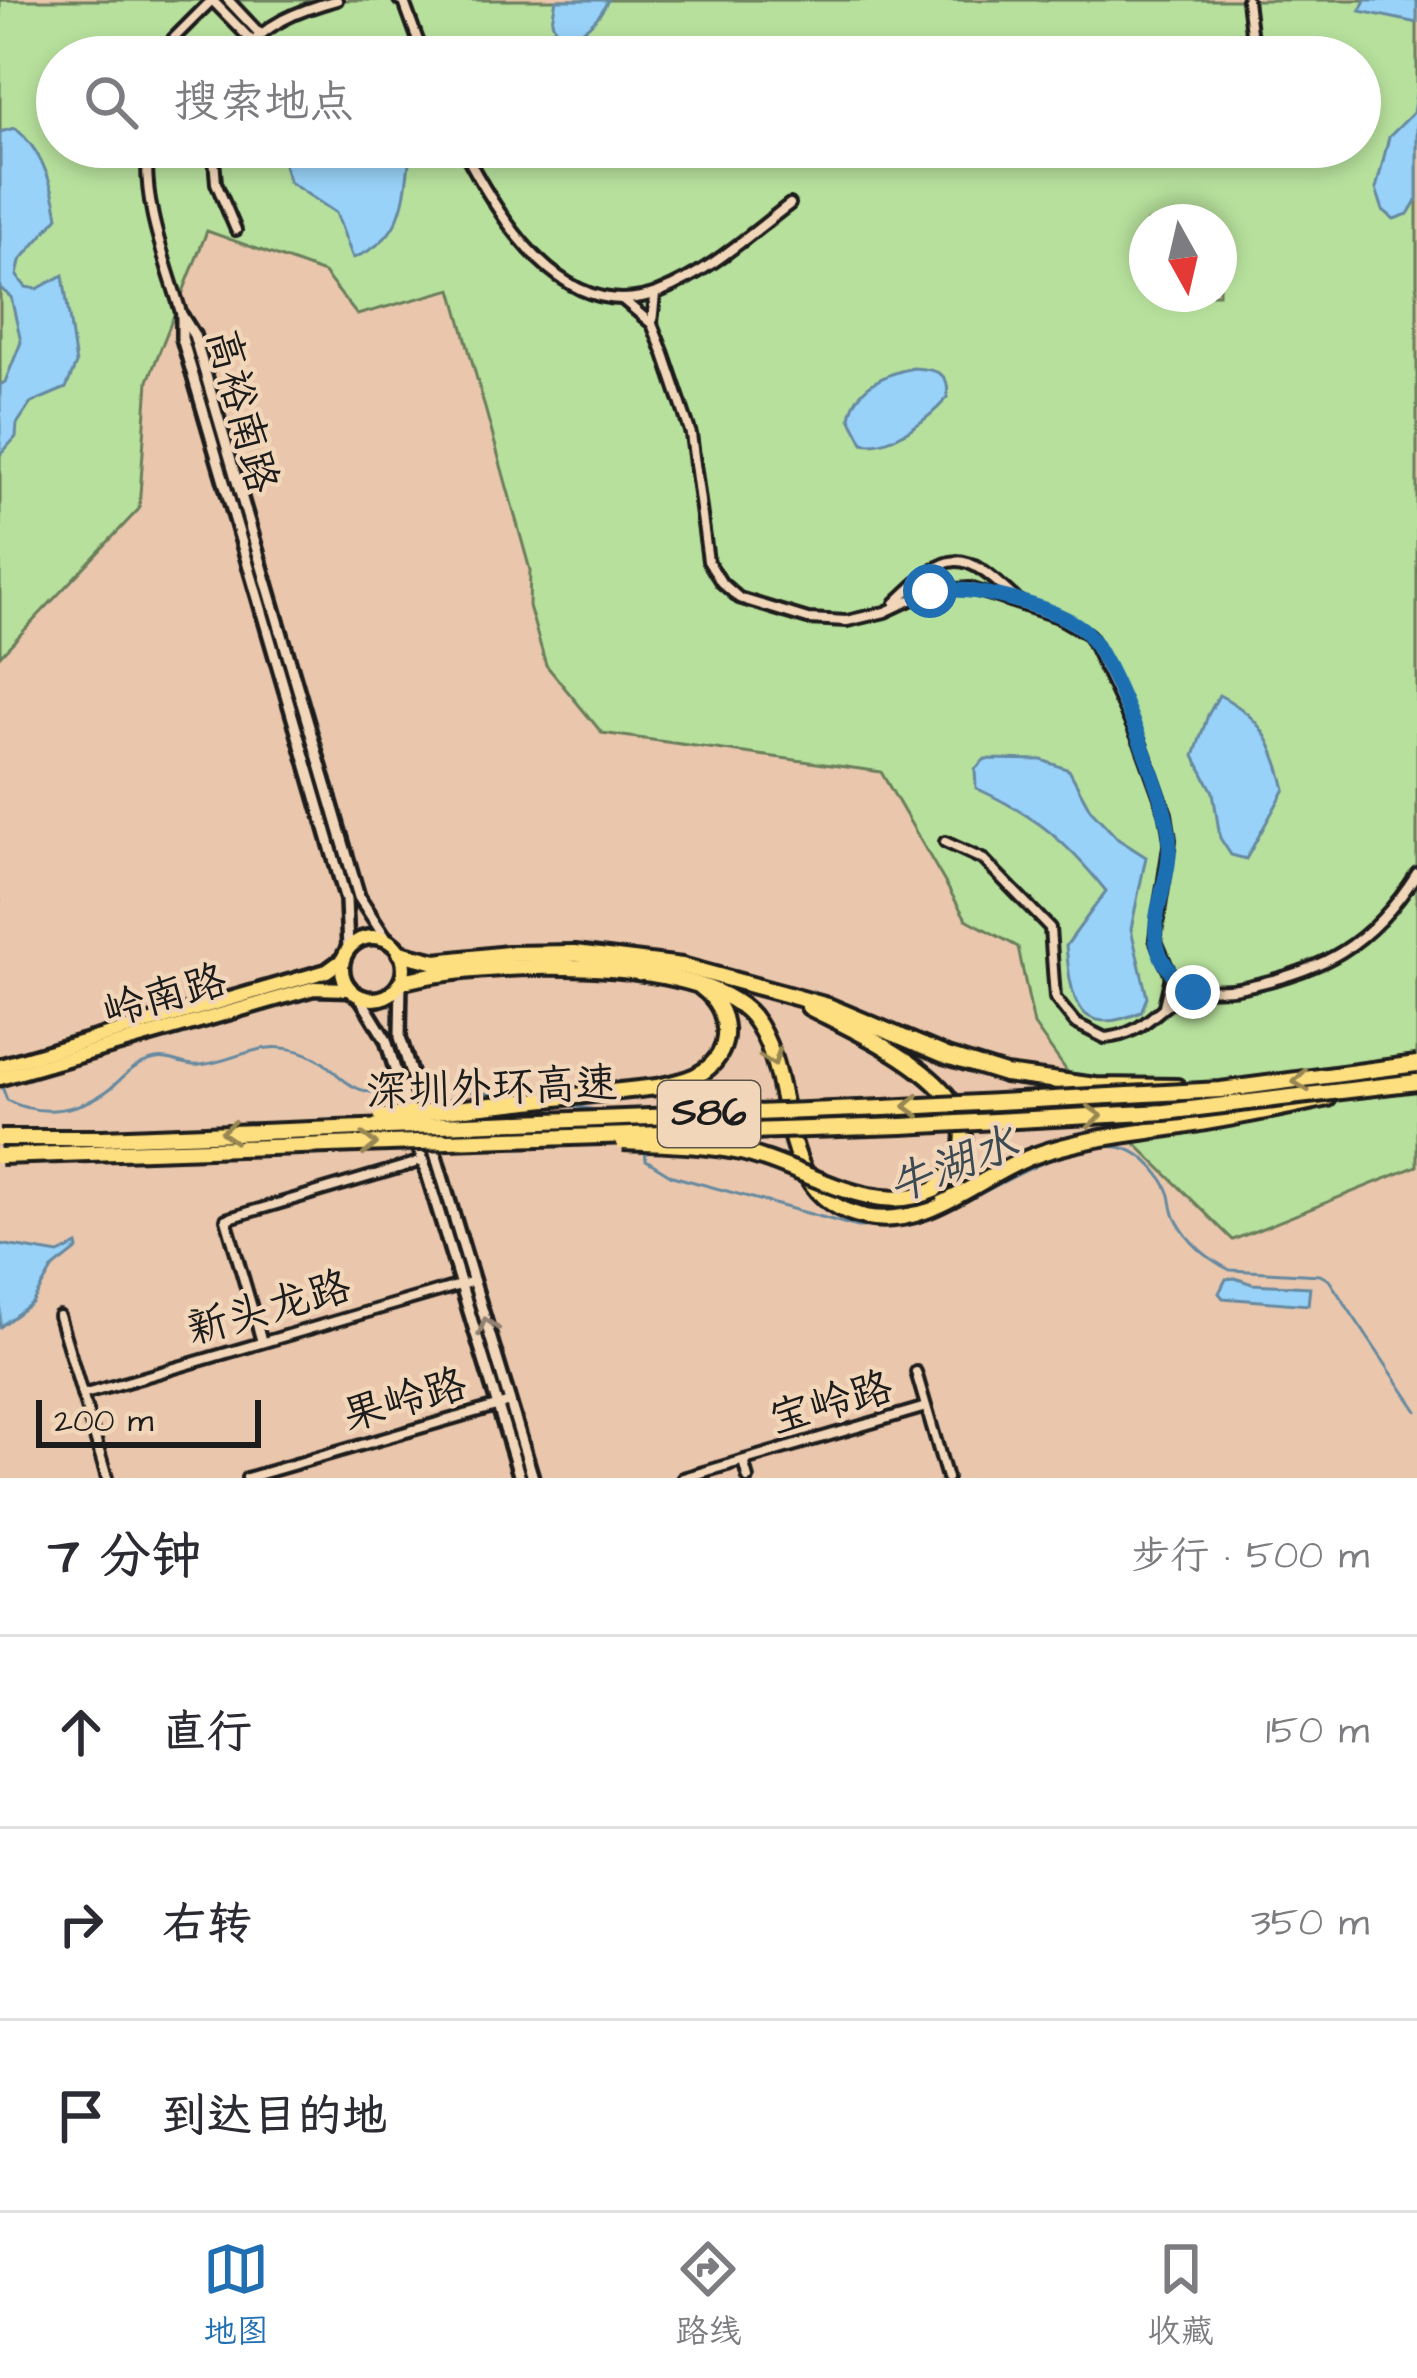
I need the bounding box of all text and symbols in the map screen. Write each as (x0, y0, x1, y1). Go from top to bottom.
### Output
search box (36, 36, 1381, 168)
icon: search (78, 69, 144, 135)
text: 搜索地点 (174, 72, 354, 134)
north arrow (1129, 204, 1237, 312)
street label: 高裕南路 (191, 322, 291, 500)
route start (903, 564, 957, 618)
street label: 岭南路 (96, 952, 234, 1042)
route end (1166, 965, 1220, 1019)
one-way arrow (758, 1046, 782, 1067)
street label: 深圳外环高速 (365, 1056, 619, 1122)
one-way arrow (1291, 1067, 1311, 1093)
road number: S86 (658, 1081, 760, 1147)
one-way arrow (902, 1093, 921, 1119)
one-way arrow (1085, 1103, 1104, 1129)
water label: 牛湖水 (879, 1113, 1028, 1219)
one-way arrow (219, 1118, 238, 1144)
one-way arrow (360, 1131, 379, 1157)
street label: 新头龙路 (180, 1258, 358, 1360)
one-way arrow (476, 1316, 501, 1337)
street label: 果岭路 (336, 1356, 474, 1446)
street label: 宝岭路 (762, 1359, 900, 1449)
scale bar (36, 1394, 261, 1447)
text: 200 m (54, 1398, 153, 1444)
text: 7 分钟 (48, 1522, 202, 1593)
text: 步行 · 500 m (1131, 1530, 1369, 1584)
icon: ahead (48, 1699, 114, 1765)
text: 直行 (162, 1702, 252, 1764)
text: 150 m (1266, 1705, 1369, 1759)
icon: right (48, 1891, 114, 1957)
text: 右转 (162, 1894, 252, 1956)
text: 350 m (1251, 1897, 1369, 1951)
icon: arrive (48, 2083, 114, 2149)
text: 到达目的地 (162, 2086, 387, 2148)
tab: 地图 (203, 2236, 269, 2355)
tab: 路线 (675, 2236, 741, 2355)
tab: 收藏 (1148, 2236, 1214, 2355)

